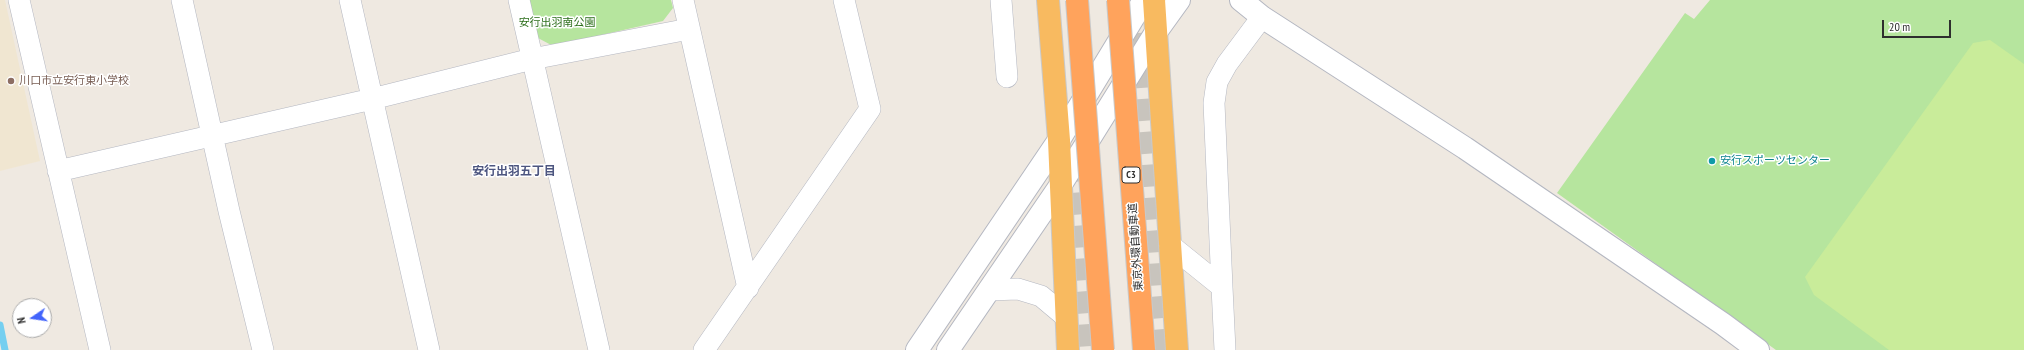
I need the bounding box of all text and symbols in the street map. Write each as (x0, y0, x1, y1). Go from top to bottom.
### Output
scale bar (1884, 12, 1953, 38)
park label: 安行出羽南公園 (519, 16, 595, 30)
text: 20 m (1889, 19, 1910, 34)
place label: 川口市立安行東小学校 (19, 74, 129, 88)
marker: 川口市立安行東小学校 (6, 76, 16, 86)
place label: 安行スポーツセンター (1720, 154, 1830, 168)
marker: 安行スポーツセンター (1707, 156, 1717, 166)
district label: 安行出羽五丁目 (472, 165, 556, 179)
road number: C3 (1122, 167, 1140, 183)
street label: 東京外環自動車道 (1126, 203, 1146, 291)
north arrow (12, 298, 52, 338)
text: N (14, 316, 29, 325)

